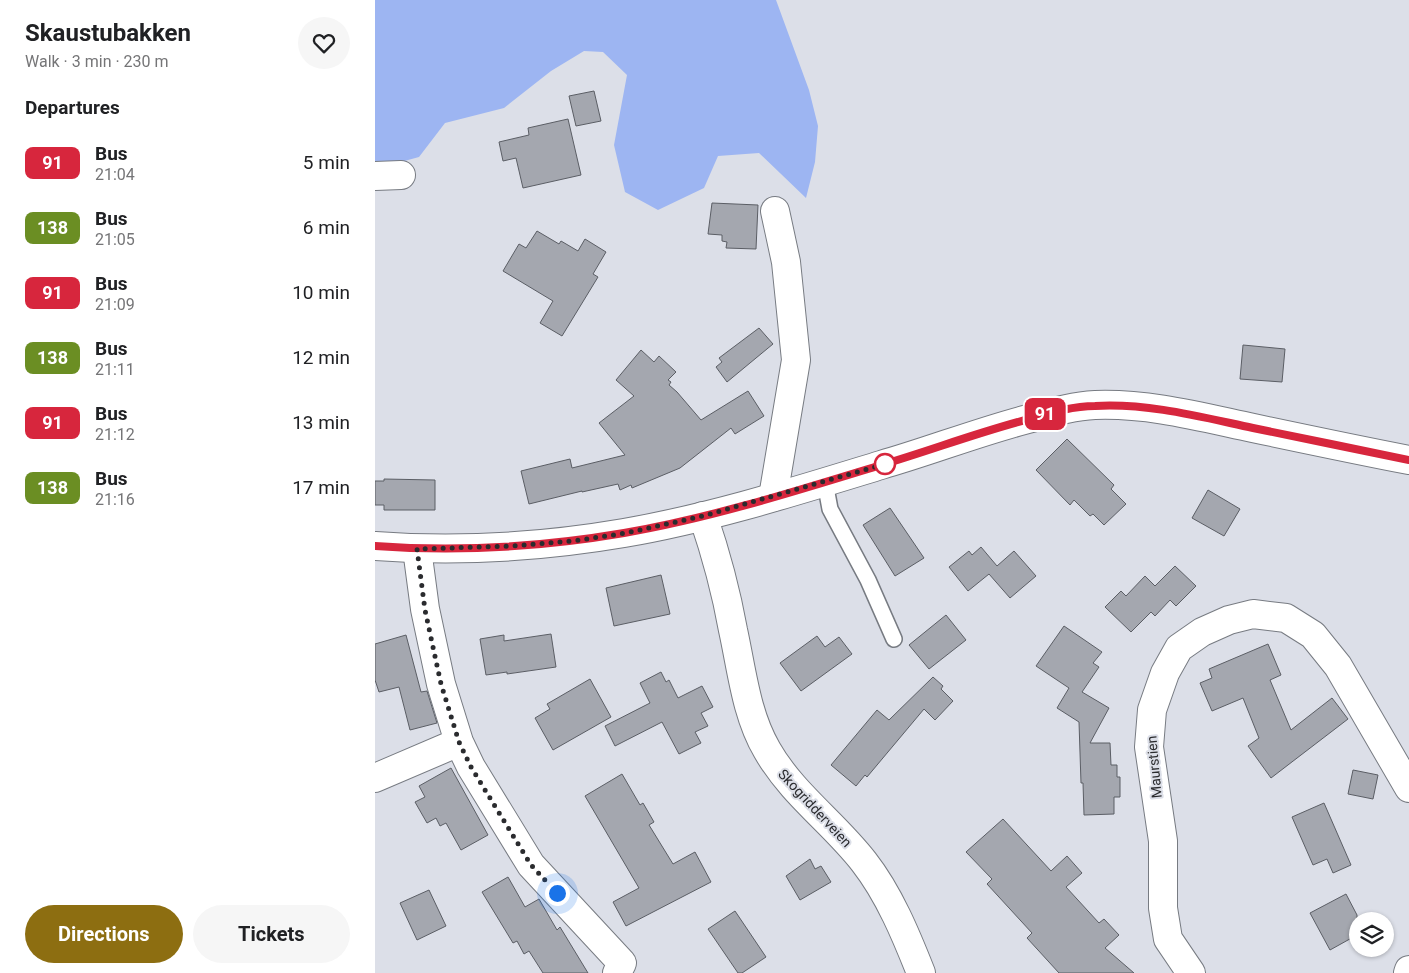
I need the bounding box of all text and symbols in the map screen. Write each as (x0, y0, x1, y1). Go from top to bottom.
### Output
button: heart (298, 17, 350, 69)
text: Skaustubakken (25, 19, 191, 47)
text: Walk · 3 min · 230 m (25, 52, 169, 71)
text: Departures (25, 96, 120, 119)
text: Bus (95, 142, 128, 165)
text: 5 min (303, 151, 350, 174)
text: 91 (42, 152, 63, 173)
text: 21:04 (95, 165, 135, 184)
text: Bus (95, 207, 128, 230)
text: 6 min (303, 216, 350, 239)
text: 138 (37, 217, 68, 238)
text: 21:05 (95, 230, 135, 249)
text: Bus (95, 272, 128, 295)
text: 10 min (292, 281, 350, 304)
text: 91 (42, 282, 63, 303)
text: 21:09 (95, 295, 135, 314)
text: Bus (95, 337, 128, 360)
text: 12 min (292, 346, 350, 369)
text: 138 (37, 347, 68, 368)
text: 21:11 (95, 360, 135, 379)
line badge: 91 (1023, 398, 1067, 430)
text: Bus (95, 402, 128, 425)
text: 91 (1035, 403, 1055, 424)
text: 13 min (292, 411, 350, 434)
text: 91 (42, 412, 63, 433)
text: 21:12 (95, 425, 135, 444)
unlabelled marker (874, 453, 896, 475)
text: Bus (95, 467, 128, 490)
text: 17 min (292, 476, 350, 499)
text: 138 (37, 477, 68, 498)
text: 21:16 (95, 490, 135, 509)
street label: Maurstien (1143, 735, 1165, 799)
street label: Skogridderveien (775, 766, 855, 850)
your location (545, 881, 570, 906)
button: Directions (25, 905, 183, 963)
button: Tickets (193, 905, 350, 963)
map controls (1349, 912, 1394, 957)
button: layers (1349, 912, 1394, 957)

